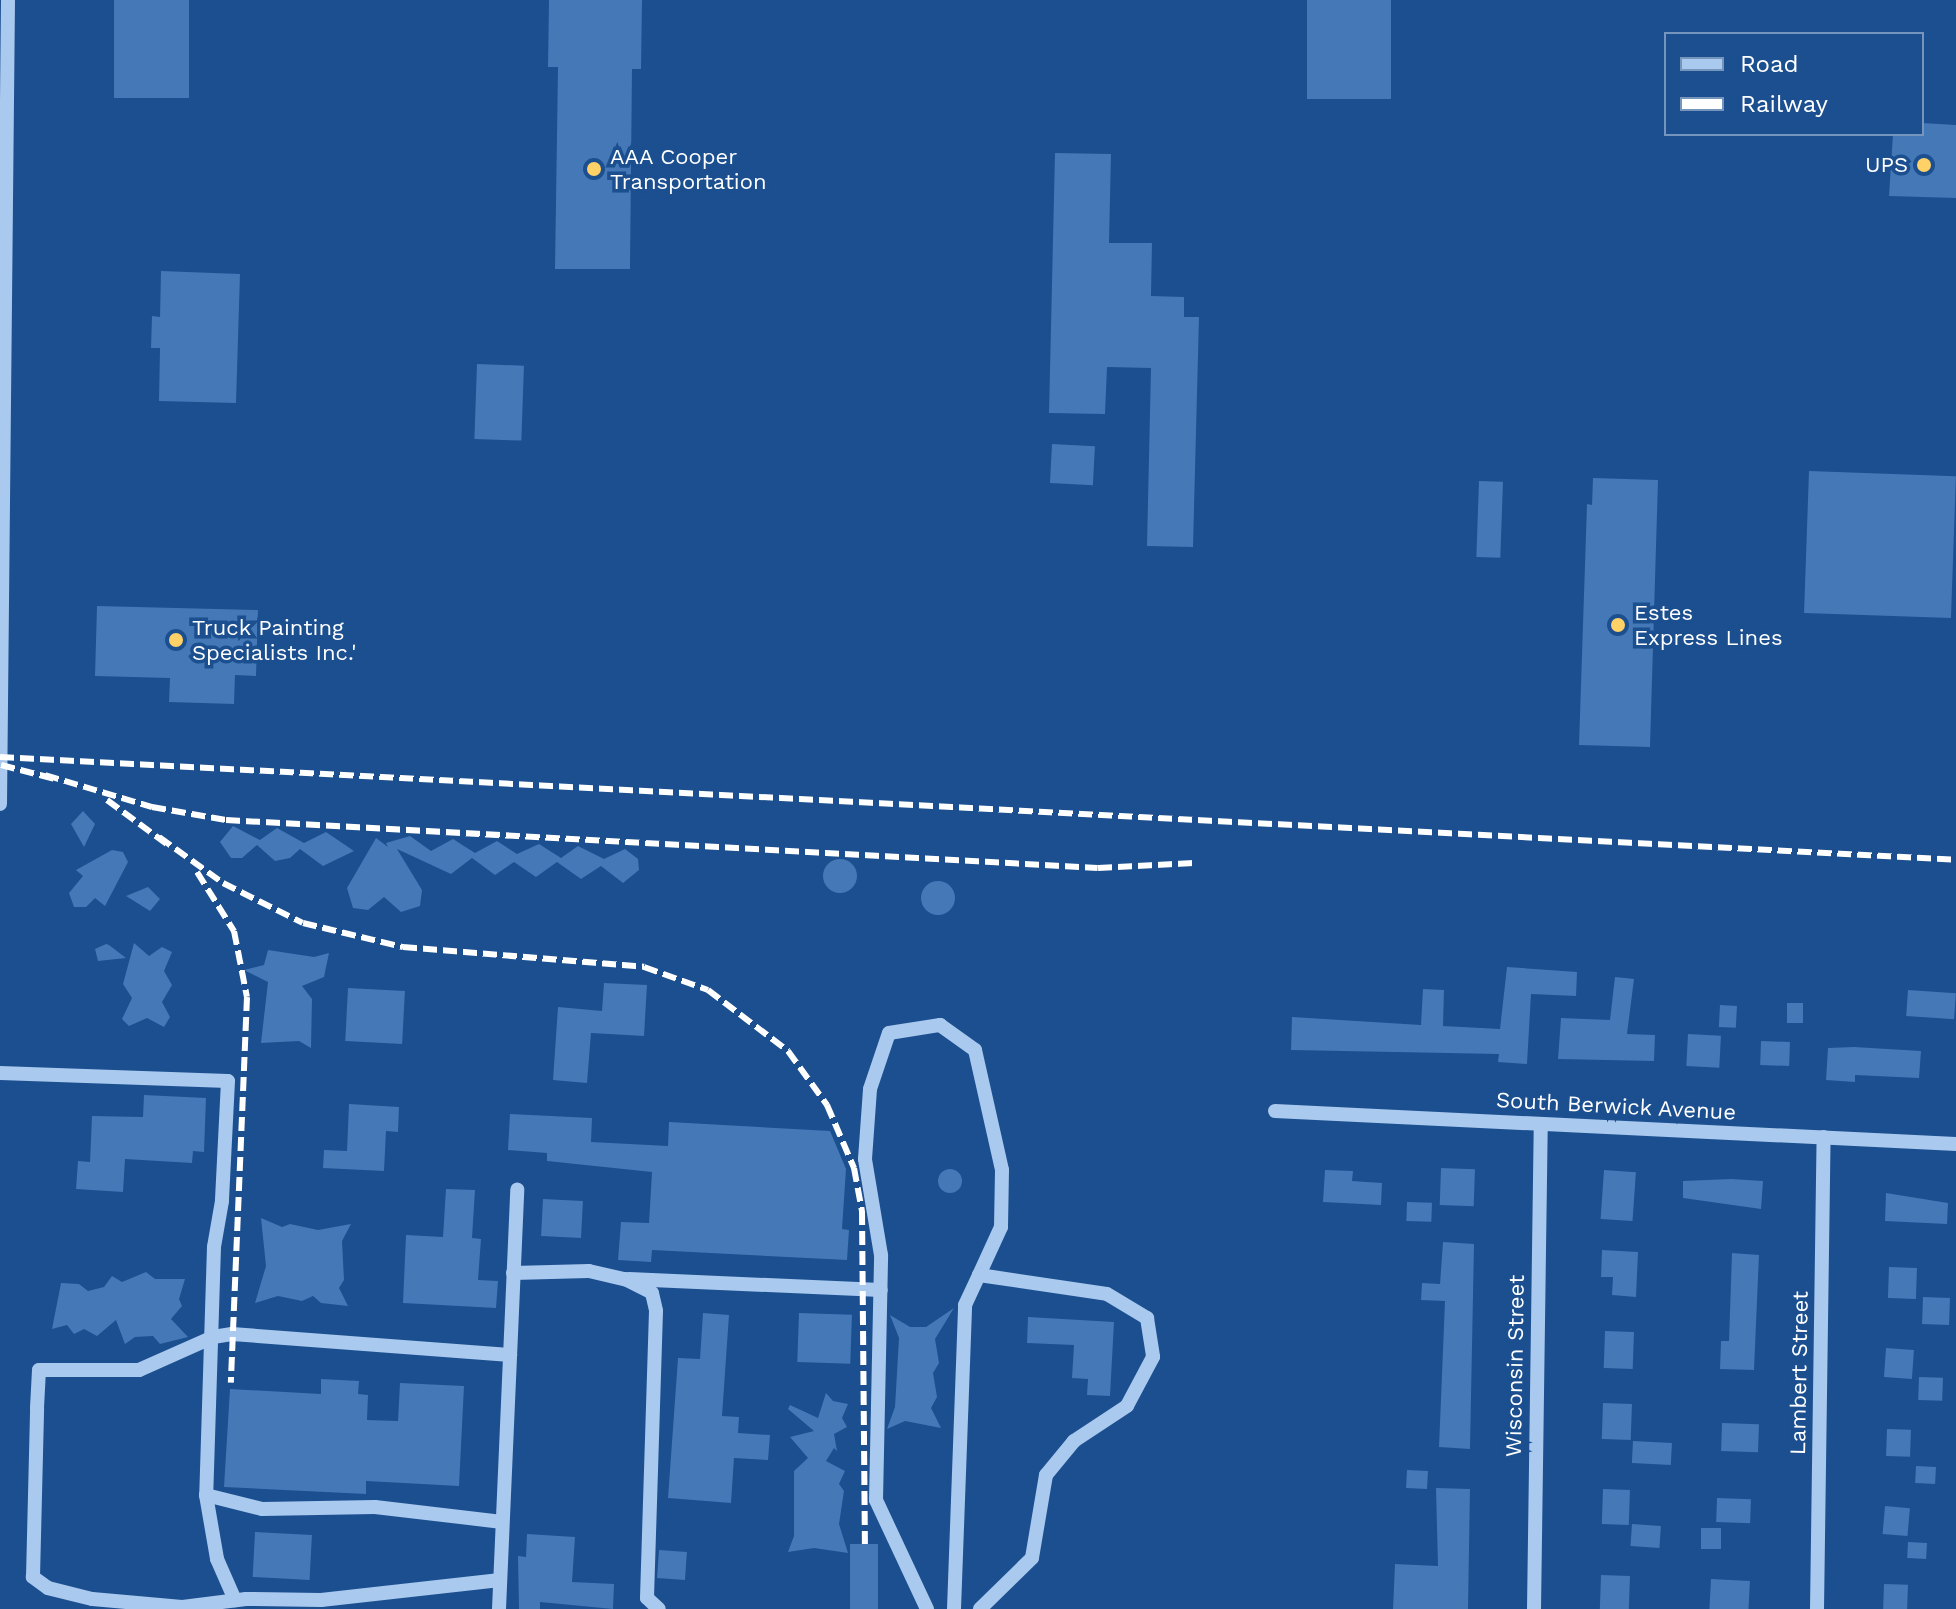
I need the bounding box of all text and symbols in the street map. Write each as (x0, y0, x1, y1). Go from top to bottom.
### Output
legend (1664, 32, 1924, 136)
text: Road (1740, 50, 1799, 78)
text: Railway (1740, 90, 1828, 118)
place label: AAA Cooper Transportation (610, 143, 767, 194)
place label: UPS (1865, 152, 1908, 178)
marker: UPS (1915, 156, 1933, 174)
marker: AAA Cooper Transportation (585, 160, 603, 178)
place label: Estes Express Lines (1634, 599, 1782, 650)
place label: Truck Painting Specialists Inc.' (192, 614, 356, 666)
marker: Estes Express Lines (1609, 616, 1627, 634)
marker: Truck Painting Specialists Inc.' (167, 631, 185, 649)
street label: South Berwick Avenue (1495, 1086, 1737, 1126)
street label: Wisconsin Street (1500, 1275, 1530, 1457)
street label: Lambert Street (1784, 1291, 1814, 1455)

